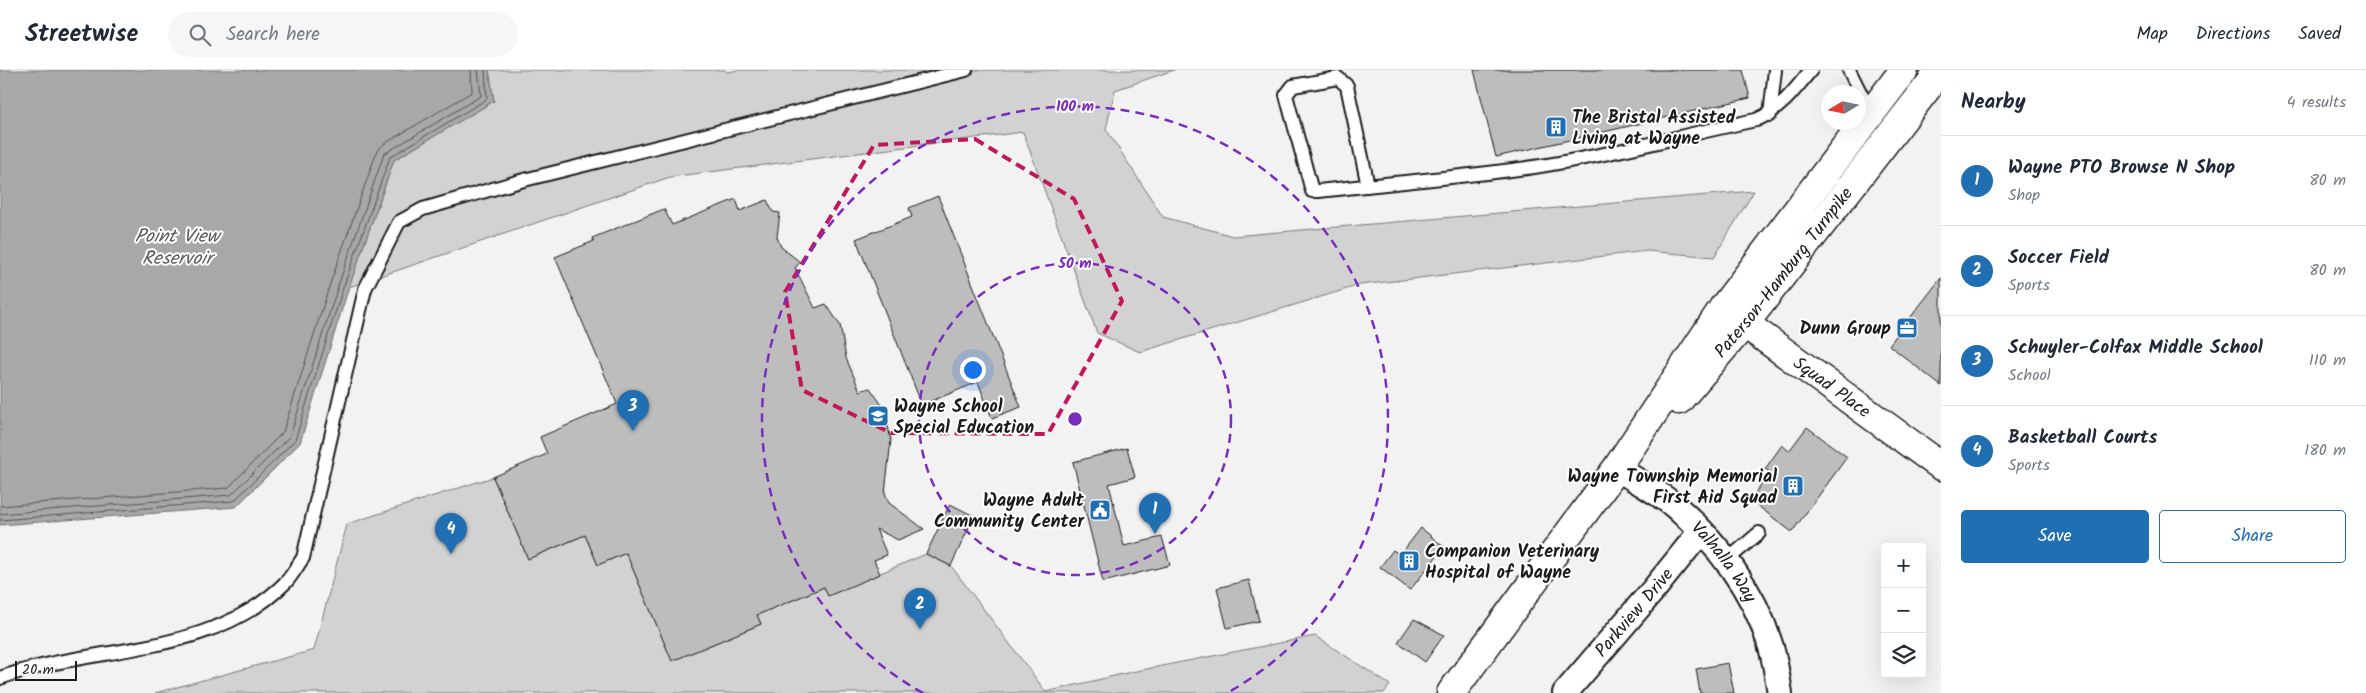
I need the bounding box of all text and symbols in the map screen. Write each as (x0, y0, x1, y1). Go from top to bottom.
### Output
search box (168, 12, 518, 57)
text: Streetwise (25, 15, 138, 54)
text: Search here (226, 20, 320, 50)
text: Map (2136, 20, 2168, 49)
text: Directions (2196, 20, 2270, 49)
text: Saved (2298, 20, 2341, 49)
icon: search (186, 21, 214, 49)
north arrow (1821, 85, 1866, 130)
text: Nearby (1961, 86, 2026, 119)
text: 4 results (2287, 90, 2346, 115)
text: 100 m (1056, 95, 1094, 119)
place label: The Bristal Assisted Living at Wayne (1572, 104, 1736, 154)
building icon: The Bristal Assisted Living at Wayne (1544, 115, 1568, 139)
text: Wayne PTO Browse N Shop (2008, 153, 2235, 183)
text: 1 (1975, 168, 1979, 193)
text: 80 m (2309, 168, 2346, 193)
street label: Paterson-Hamburg Turnpike (1708, 181, 1861, 365)
text: Shop (2008, 183, 2040, 208)
water label: Point View Reservoir (135, 222, 222, 274)
text: Soccer Field (2008, 243, 2109, 273)
text: 50 m (1057, 252, 1092, 276)
text: 2 (1972, 258, 1982, 283)
text: 80 m (2309, 258, 2346, 283)
text: Sports (2008, 273, 2050, 298)
place label: Dunn Group (1799, 315, 1891, 344)
office icon: Dunn Group (1895, 316, 1919, 340)
text: Schuyler-Colfax Middle School (2008, 333, 2263, 363)
text: 3 (1973, 348, 1981, 373)
text: 110 m (2309, 348, 2346, 373)
street label: Squad Place (1786, 350, 1876, 426)
your location (960, 357, 986, 383)
text: School (2008, 363, 2051, 388)
pin: 3 (617, 390, 649, 431)
place label: Wayne School Special Education (894, 393, 1034, 443)
school or university icon: Wayne School Special Education (866, 404, 890, 428)
centre of rings (1066, 410, 1084, 428)
text: Basketball Courts (2008, 423, 2157, 453)
text: 4 (1973, 438, 1981, 463)
text: 180 m (2304, 438, 2346, 463)
text: Sports (2008, 453, 2050, 478)
place label: Wayne Township Memorial First Aid Squad (1568, 463, 1777, 513)
building icon: Wayne Township Memorial First Aid Squad (1781, 474, 1805, 498)
place label: Wayne Adult Community Center (934, 487, 1085, 537)
pin: 1 (1139, 493, 1171, 534)
public building icon: Wayne Adult Community Center (1088, 498, 1112, 522)
button: Save (1961, 510, 2149, 563)
button: Share (2159, 510, 2346, 563)
pin: 4 (435, 513, 467, 554)
street label: Valhalla Way (1683, 515, 1764, 609)
place label: Companion Veterinary Hospital of Wayne (1425, 538, 1600, 588)
map controls (1881, 543, 1926, 678)
button: + (1881, 543, 1926, 588)
building icon: Companion Veterinary Hospital of Wayne (1397, 549, 1421, 573)
street label: Parkview Drive (1588, 562, 1682, 665)
pin: 2 (904, 588, 936, 629)
button: − (1881, 588, 1926, 633)
button: layers (1881, 633, 1926, 678)
scale bar (15, 658, 78, 681)
text: 20 m (22, 659, 54, 681)

